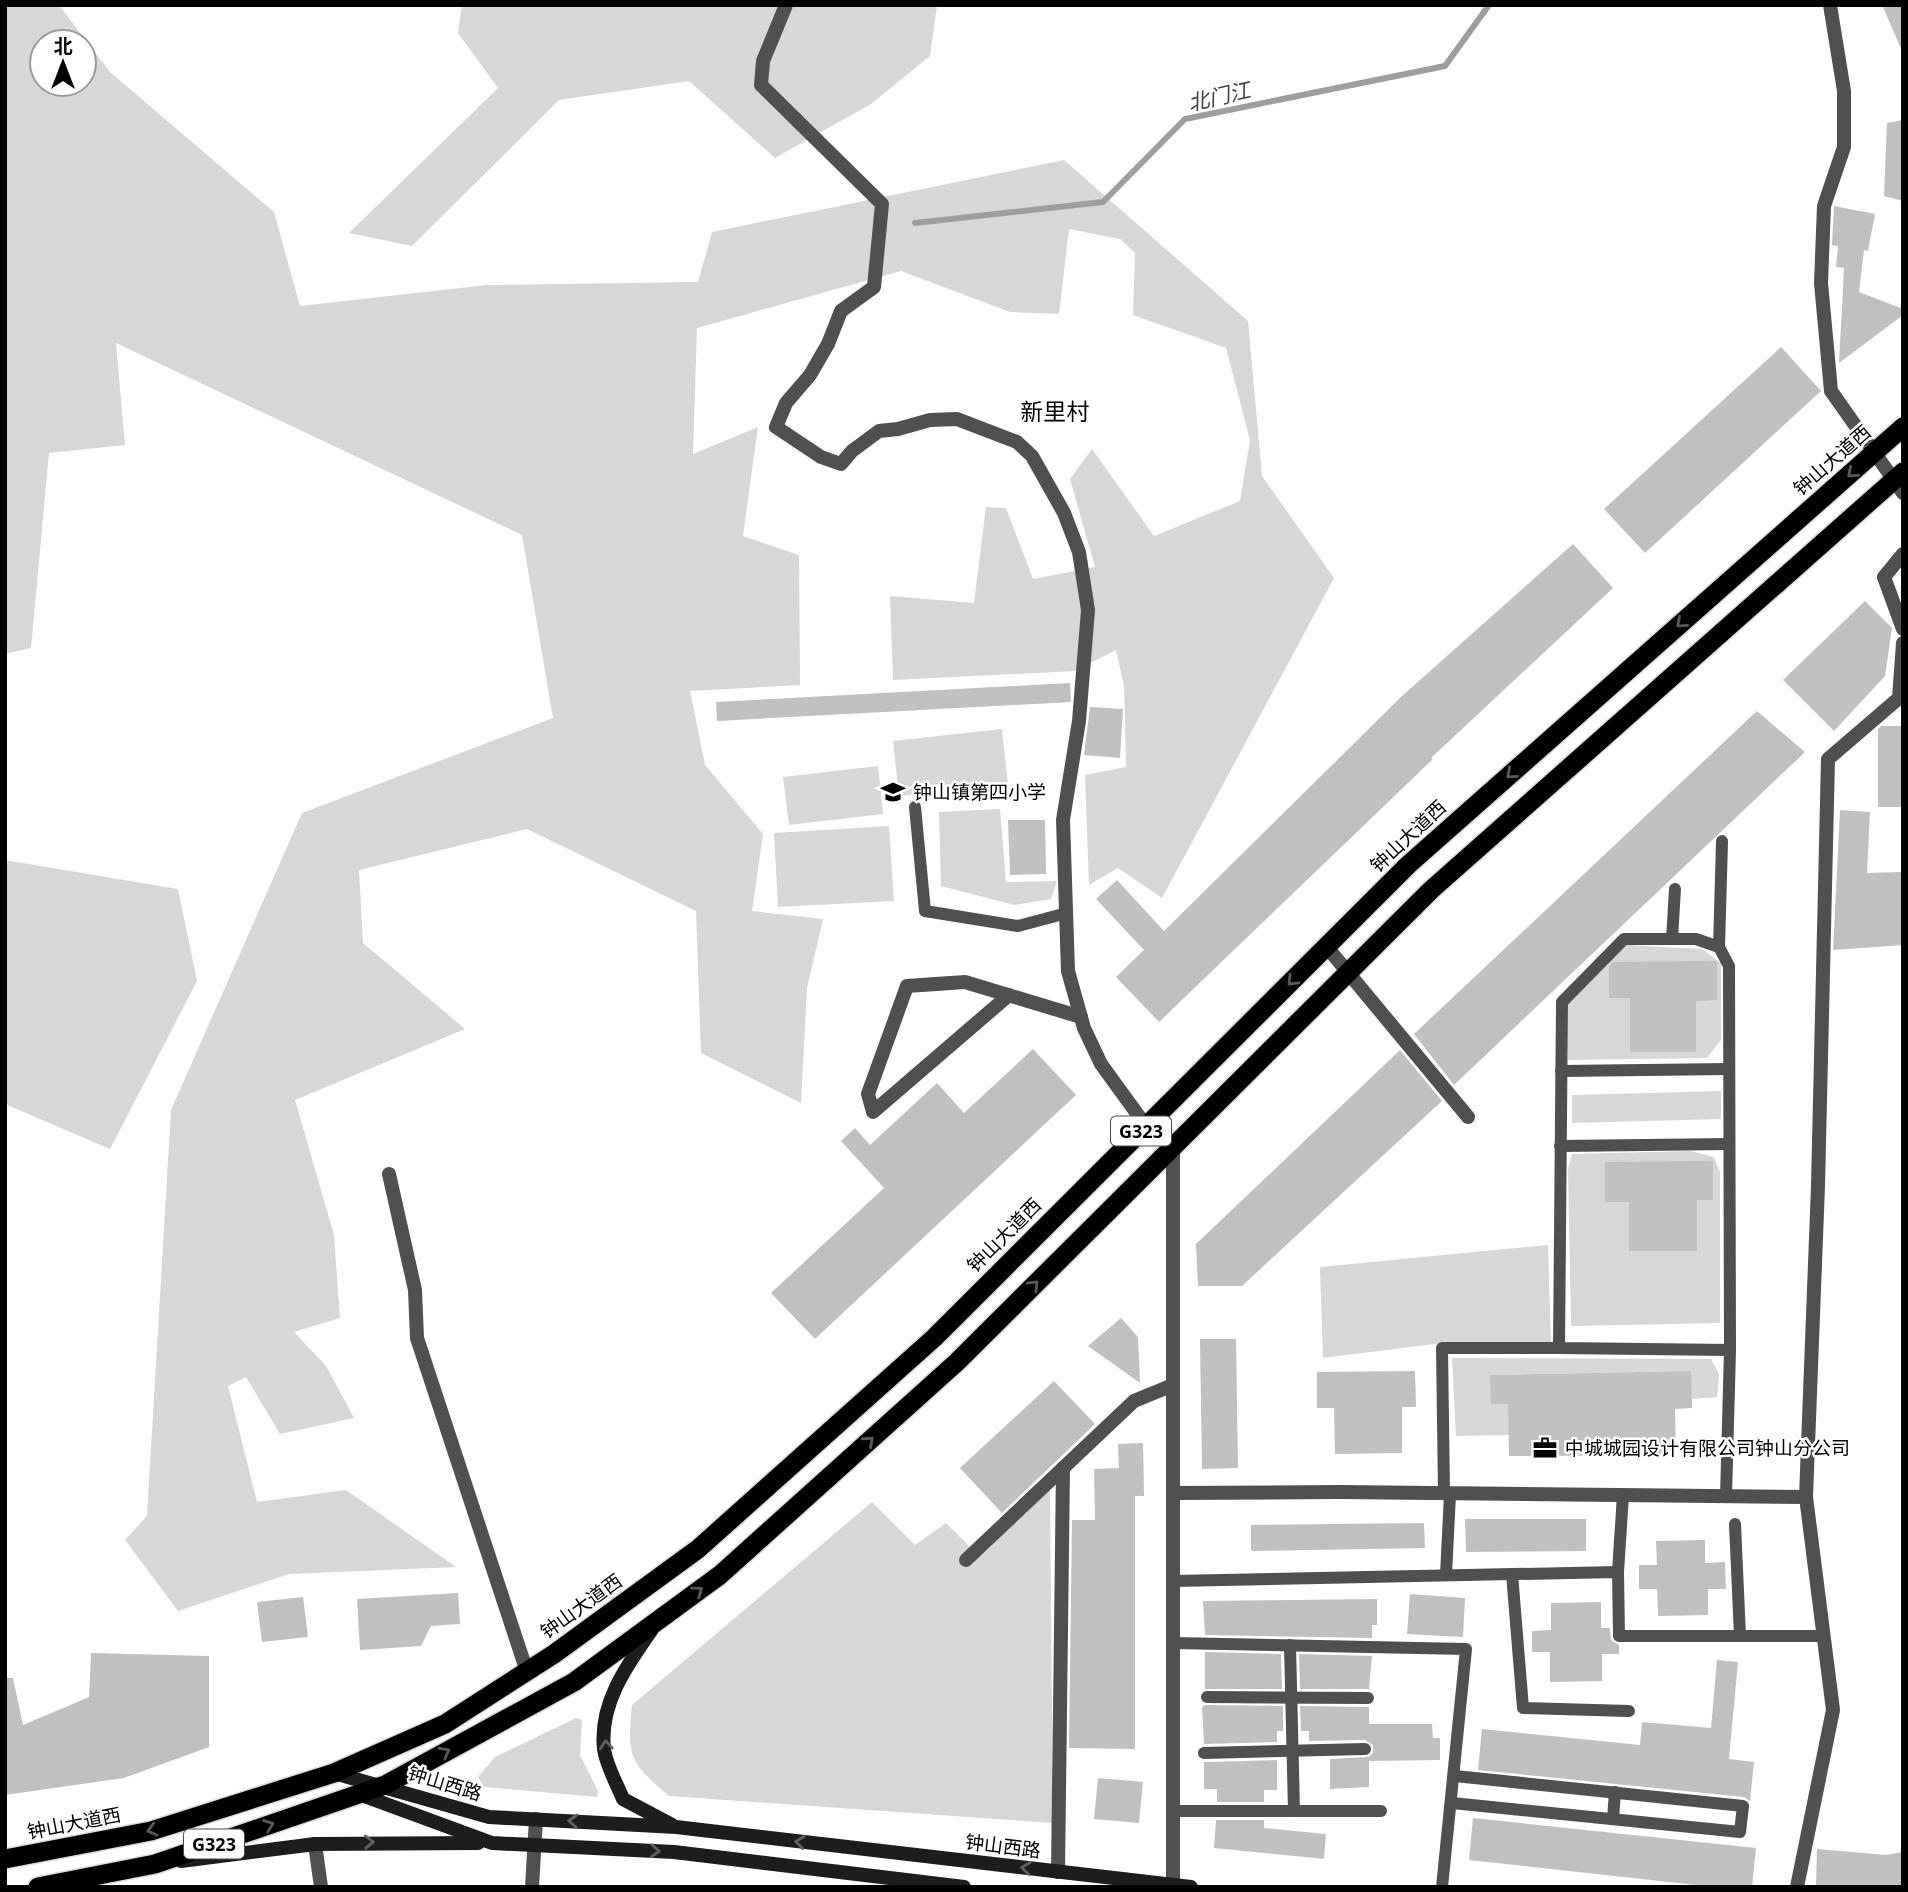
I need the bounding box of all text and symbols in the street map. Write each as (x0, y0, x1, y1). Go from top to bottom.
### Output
north arrow (28, 28, 98, 98)
text: 北 (53, 33, 73, 59)
water label: 北门江 (1185, 75, 1255, 117)
district label: 新里村 (1021, 395, 1090, 427)
street label: 钟山大道西 (1788, 419, 1876, 501)
one-way arrow (1847, 465, 1860, 477)
one-way arrow (1676, 615, 1689, 628)
one-way arrow (1506, 766, 1519, 778)
school or university icon: 钟山镇第四小学 (879, 778, 907, 806)
place label: 钟山镇第四小学 (913, 779, 1046, 805)
street label: 钟山大道西 (1364, 794, 1452, 878)
one-way arrow (1287, 972, 1300, 985)
road number: G323 (1111, 1116, 1171, 1146)
street label: 钟山大道西 (961, 1192, 1047, 1278)
one-way arrow (1026, 1280, 1039, 1293)
office icon: 中城城园设计有限公司钟山分公司 (1531, 1434, 1559, 1462)
place label: 中城城园设计有限公司钟山分公司 (1565, 1435, 1850, 1461)
one-way arrow (861, 1437, 874, 1449)
street label: 钟山大道西 (535, 1568, 627, 1644)
one-way arrow (690, 1587, 703, 1599)
one-way arrow (599, 1739, 614, 1750)
one-way arrow (437, 1747, 450, 1760)
street label: 钟山西路 (405, 1759, 485, 1807)
street label: 钟山大道西 (25, 1801, 123, 1845)
one-way arrow (567, 1814, 578, 1829)
one-way arrow (263, 1819, 275, 1833)
one-way arrow (147, 1822, 159, 1836)
street label: 钟山西路 (964, 1828, 1042, 1864)
road number: G323 (184, 1830, 244, 1858)
one-way arrow (364, 1834, 375, 1849)
one-way arrow (794, 1834, 805, 1849)
one-way arrow (650, 1843, 661, 1858)
one-way arrow (1020, 1861, 1031, 1876)

